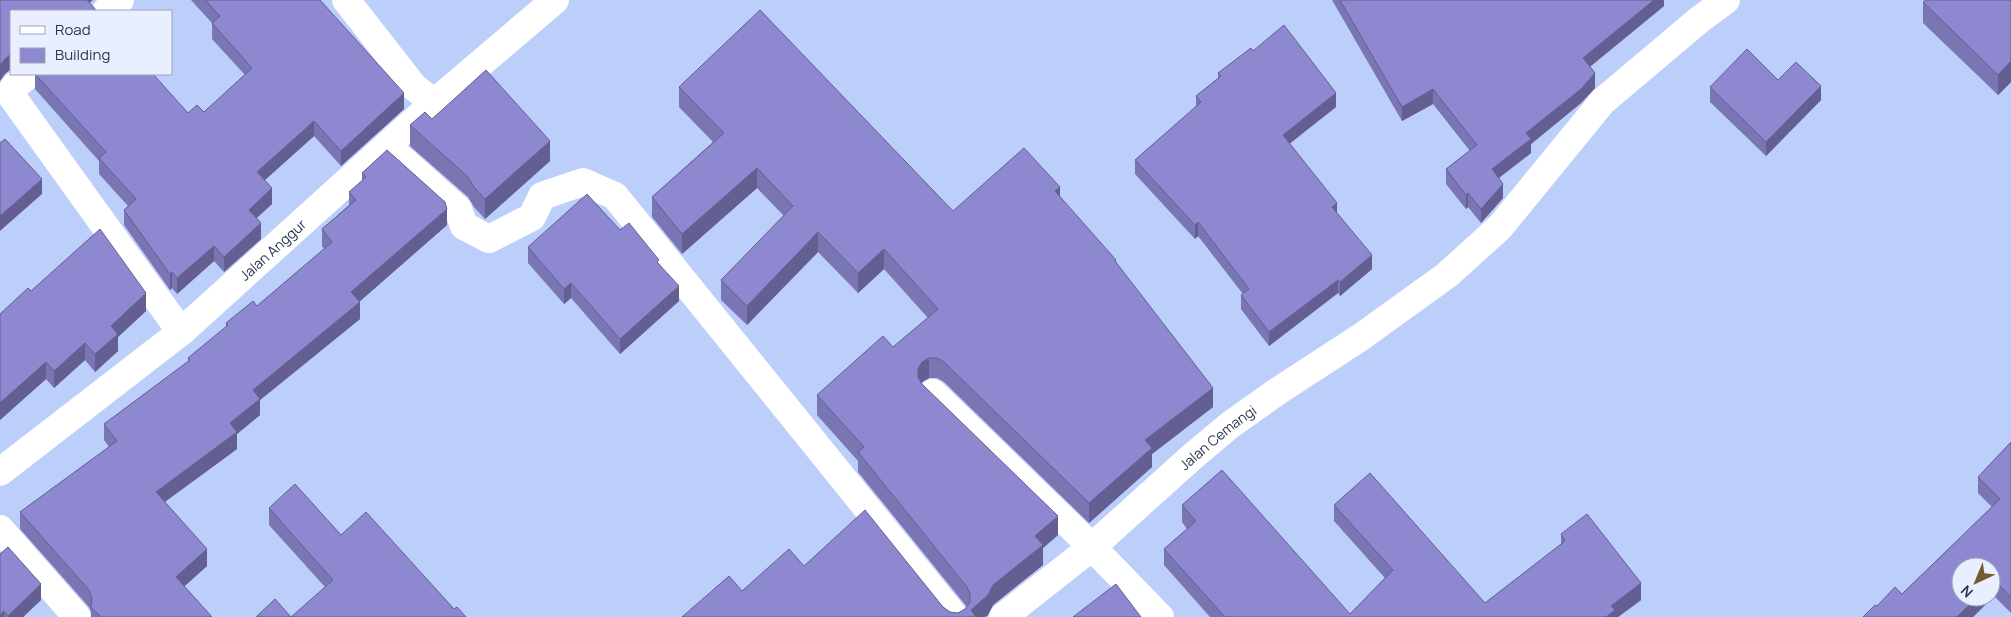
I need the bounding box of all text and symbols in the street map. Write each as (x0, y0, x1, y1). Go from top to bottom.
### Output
legend (10, 10, 172, 75)
text: Road (55, 19, 91, 40)
text: Building (55, 44, 110, 65)
street label: Jalan Anggur (235, 214, 310, 284)
street label: Jalan Cemangi (1175, 400, 1260, 474)
north arrow (1951, 557, 2001, 607)
text: N (1956, 581, 1977, 602)

